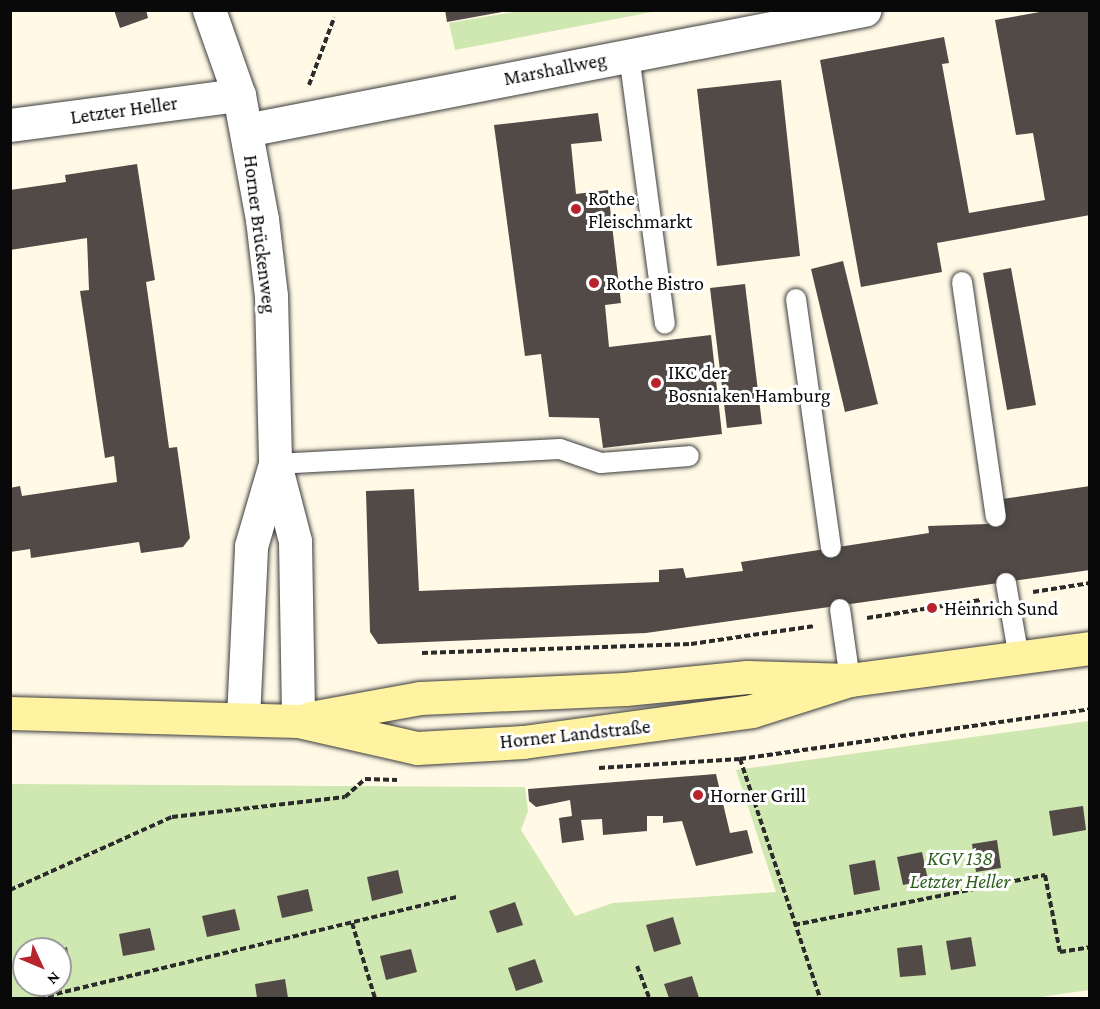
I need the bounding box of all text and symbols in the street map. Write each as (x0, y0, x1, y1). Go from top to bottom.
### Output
street label: Marshallweg (502, 47, 608, 91)
street label: Letzter Heller (69, 91, 179, 129)
street label: Horner Brückenweg (238, 153, 282, 315)
place label: Rothe Fleischmarkt (588, 186, 692, 233)
marker: Rothe Fleischmarkt (569, 202, 583, 216)
place label: Rothe Bistro (606, 271, 704, 295)
marker: Rothe Bistro (587, 276, 601, 290)
place label: IKC der Bosniaken Hamburg (668, 360, 830, 407)
marker: IKC der Bosniaken Hamburg (649, 376, 663, 390)
place label: Heinrich Sund (944, 596, 1058, 620)
marker: Heinrich Sund (925, 601, 939, 615)
street label: Horner Landstraße (498, 714, 652, 754)
place label: Horner Grill (710, 783, 806, 807)
marker: Horner Grill (691, 788, 705, 802)
park label: KGV 138 Letzter Heller (910, 846, 1010, 893)
north arrow (12, 937, 72, 997)
text: N (44, 969, 64, 988)

